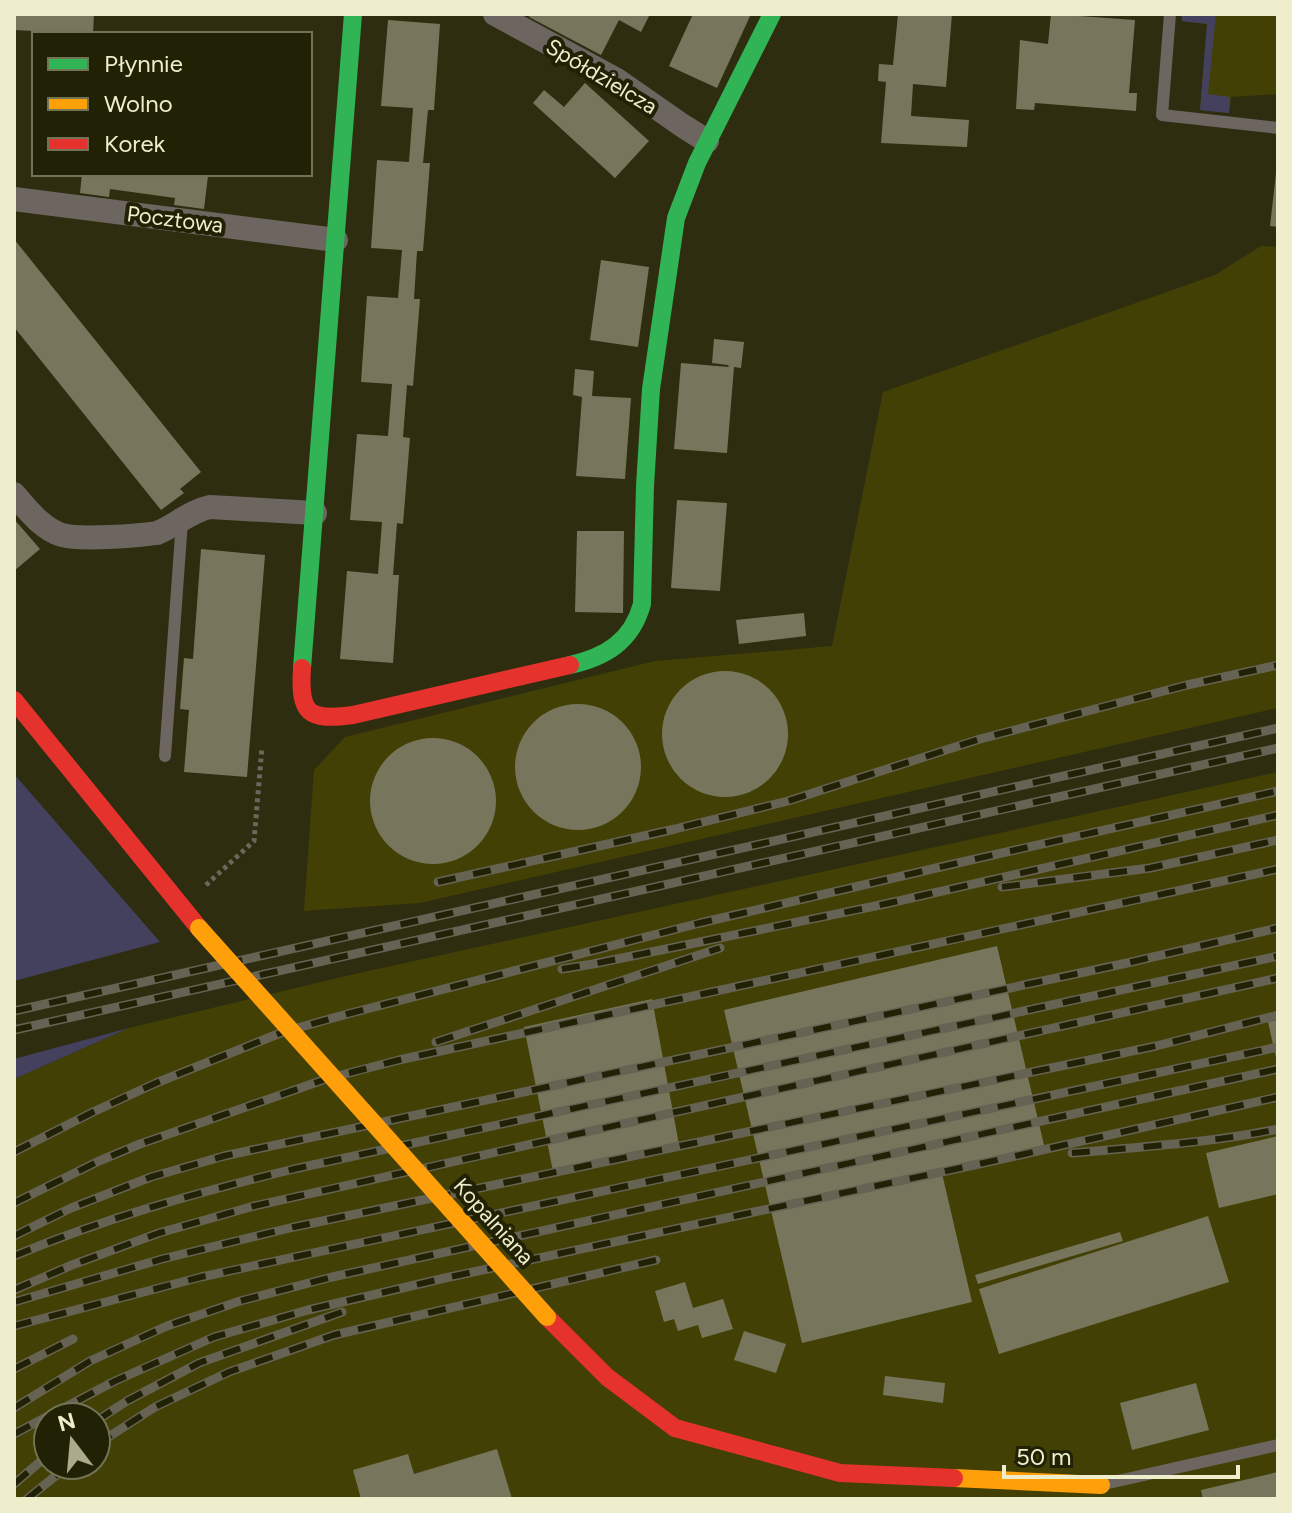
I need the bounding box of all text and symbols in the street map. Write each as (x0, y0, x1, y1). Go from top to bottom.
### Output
legend (32, 32, 312, 176)
street label: Spółdzielcza (541, 33, 662, 120)
text: Płynnie (104, 49, 183, 78)
text: Wolno (104, 89, 173, 118)
text: Korek (104, 129, 166, 158)
street label: Pocztowa (125, 200, 225, 239)
street label: Kopalniana (448, 1172, 540, 1270)
north arrow (32, 1401, 112, 1481)
text: N (55, 1407, 79, 1438)
scale bar (1004, 1429, 1238, 1479)
text: 50 m (1016, 1442, 1072, 1471)

